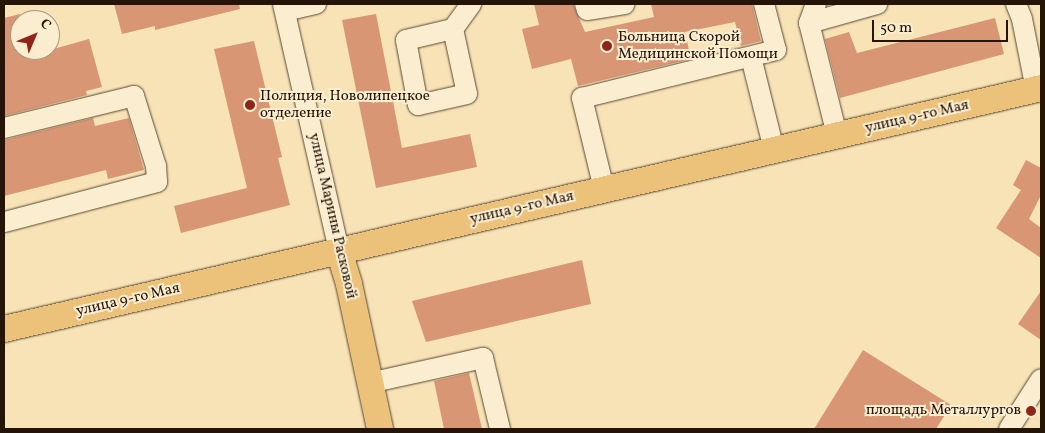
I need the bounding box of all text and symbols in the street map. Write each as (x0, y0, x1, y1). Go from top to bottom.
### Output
north arrow (10, 10, 60, 60)
scale bar (875, 10, 1011, 42)
text: С (35, 15, 55, 35)
text: 50 m (880, 18, 912, 39)
place label: Больница Скорой Медицинской Помощи (618, 28, 778, 63)
marker: Больница Скорой Медицинской Помощи (600, 39, 614, 53)
place label: Полиция, Новолипецкое отделение (260, 87, 430, 122)
street label: улица 9-го Мая (863, 96, 971, 138)
marker: Полиция, Новолипецкое отделение (244, 99, 256, 111)
street label: улица Марины Расковой (304, 131, 360, 301)
street label: улица 9-го Мая (468, 187, 576, 229)
street label: улица 9-го Мая (74, 279, 182, 321)
place label: площадь Металлургов (866, 402, 1021, 420)
marker: площадь Металлургов (1025, 405, 1037, 417)

